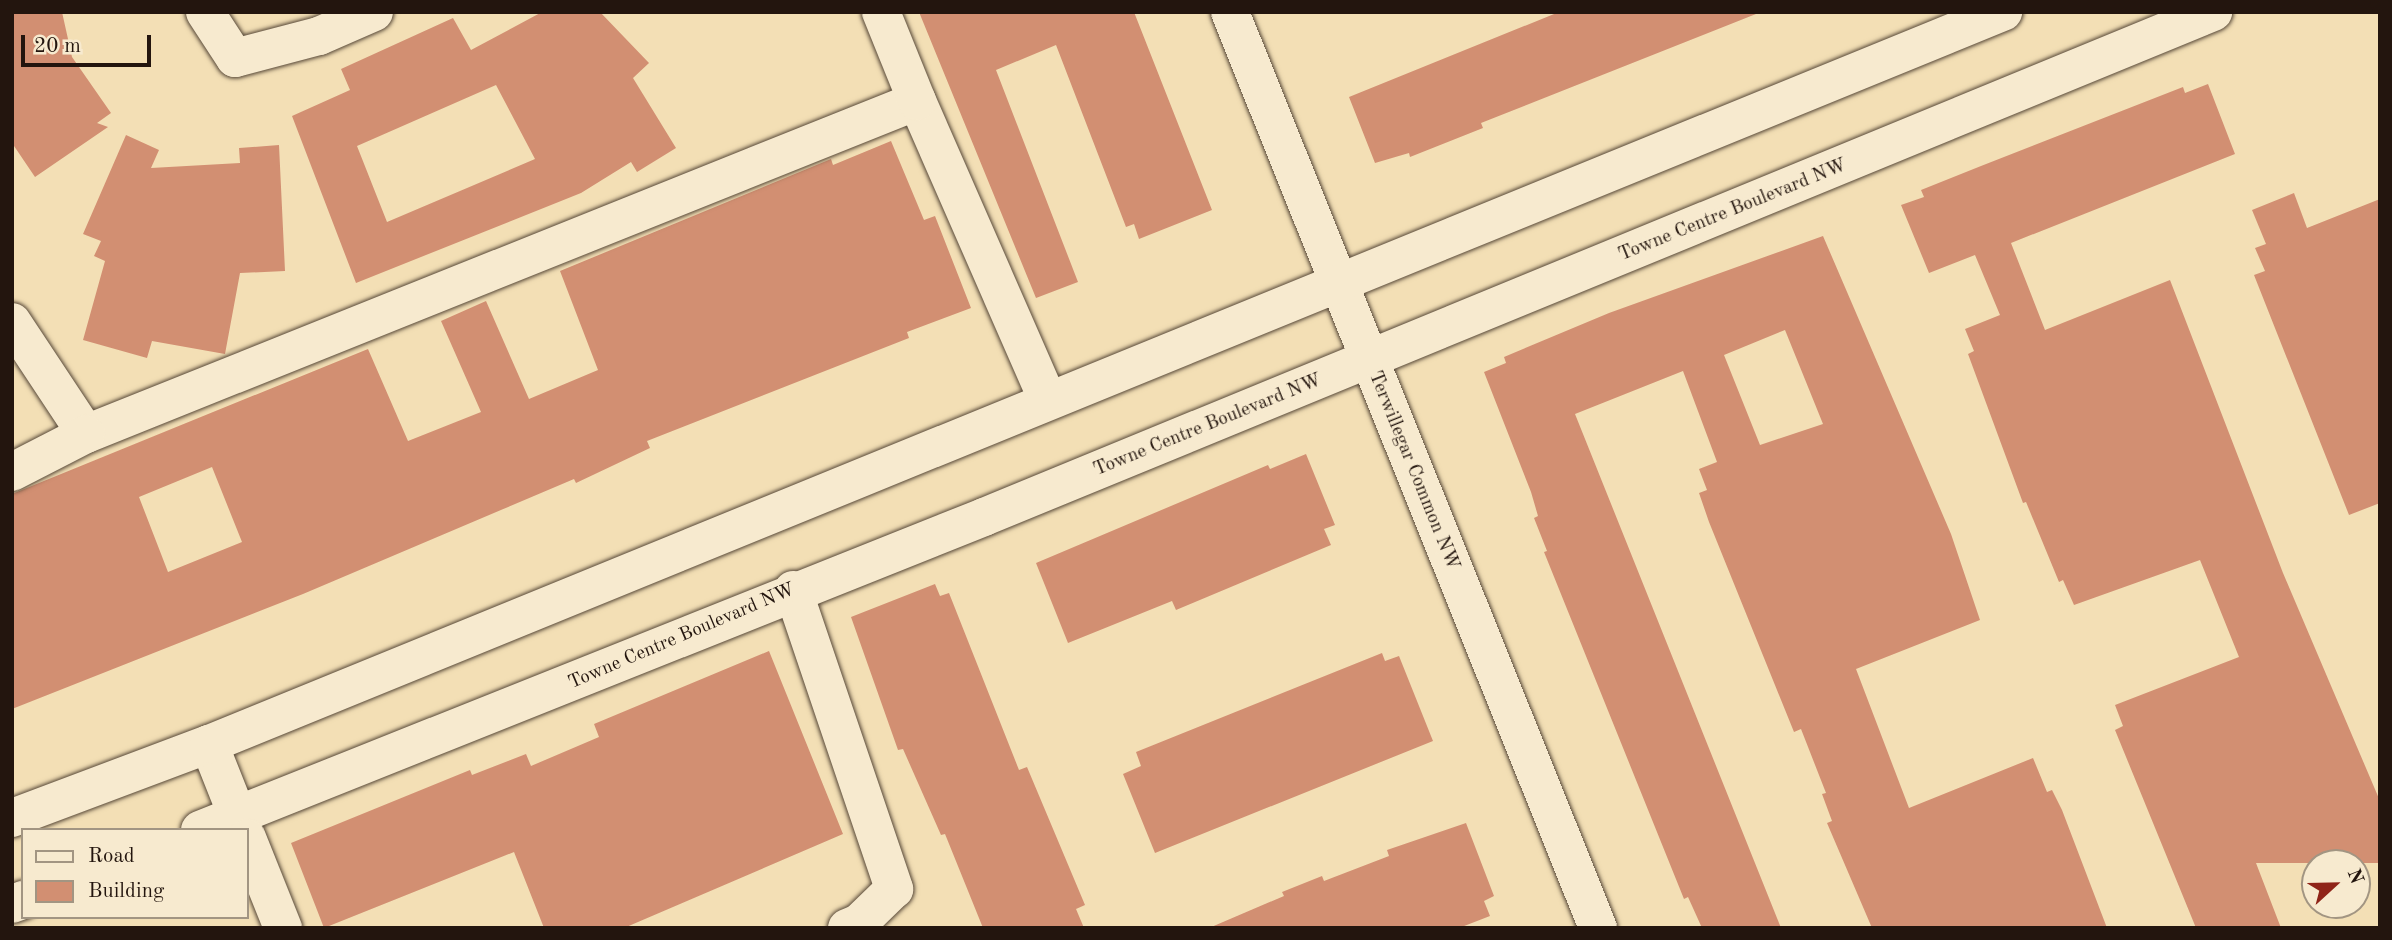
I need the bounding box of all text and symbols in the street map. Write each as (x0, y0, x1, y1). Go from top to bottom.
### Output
scale bar (24, 21, 154, 65)
text: 20 m (34, 36, 81, 57)
street label: Towne Centre Boulevard NW (1616, 155, 1850, 267)
street label: Terwillegar Common NW (1363, 368, 1463, 574)
street label: Towne Centre Boulevard NW (1091, 370, 1325, 482)
street label: Towne Centre Boulevard NW (565, 579, 799, 695)
legend (21, 828, 248, 919)
text: Road (88, 846, 135, 867)
north arrow (2301, 849, 2371, 919)
text: N (2343, 866, 2366, 887)
text: Building (88, 881, 164, 902)

